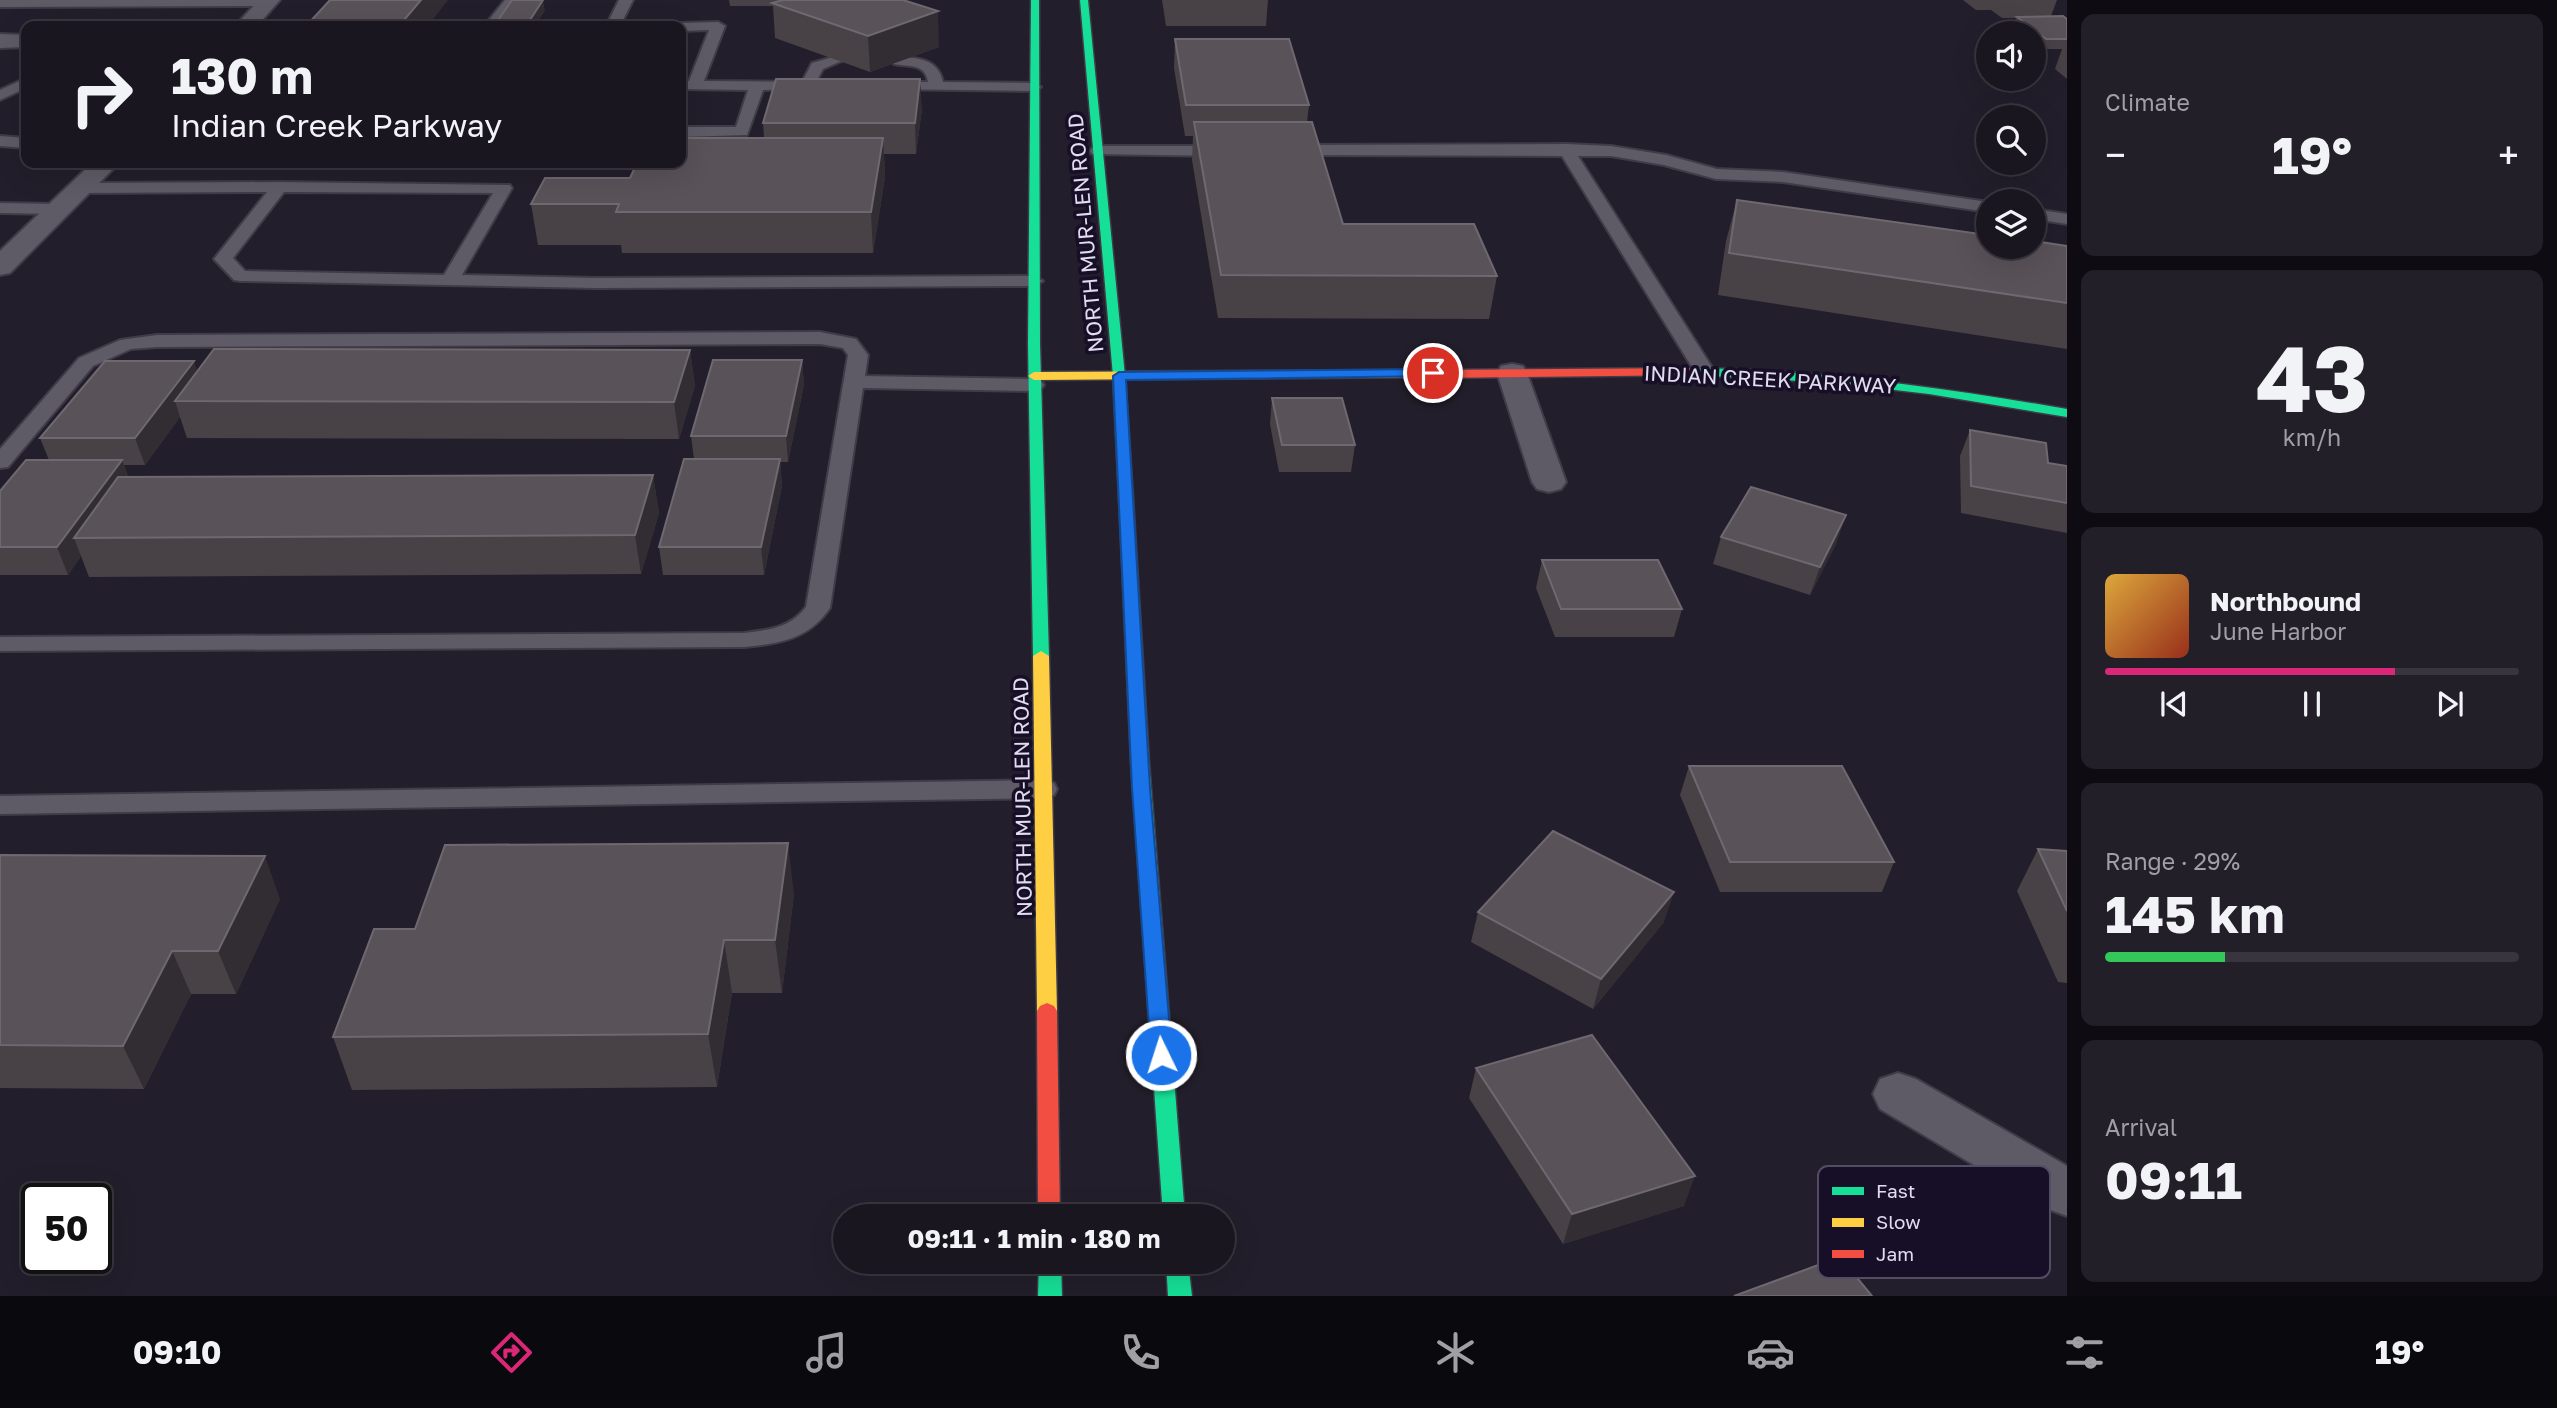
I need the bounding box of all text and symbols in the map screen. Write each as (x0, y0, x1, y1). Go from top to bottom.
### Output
map controls (1976, 21, 2046, 259)
button: sound (1976, 21, 2046, 91)
text: 130 m (171, 46, 313, 105)
icon: right (56, 49, 147, 140)
text: Climate (2105, 88, 2190, 116)
button: search (1976, 105, 2046, 175)
text: Indian Creek Parkway (171, 106, 502, 144)
street label: NORTH MUR-LEN ROAD (1062, 113, 1108, 353)
text: 19° (2272, 123, 2352, 185)
text: − (2105, 132, 2126, 177)
text: + (2498, 132, 2519, 177)
button: layers (1976, 189, 2046, 259)
text: 43 (2256, 323, 2368, 432)
pin (1403, 343, 1463, 403)
icon: arrive (1414, 354, 1452, 392)
street label: INDIAN CREEK PARKWAY (1643, 359, 1897, 399)
text: km/h (2283, 423, 2341, 451)
text: Northbound (2210, 586, 2361, 617)
text: June Harbor (2210, 617, 2346, 645)
street label: NORTH MUR-LEN ROAD (1007, 677, 1037, 917)
icon: previous (2155, 685, 2193, 723)
icon: pause (2293, 685, 2331, 723)
icon: next (2431, 685, 2469, 723)
text: Range · 29% (2105, 847, 2240, 875)
text: 145 km (2105, 882, 2285, 944)
position arrow (1124, 1018, 1198, 1092)
text: Arrival (2105, 1113, 2177, 1141)
text: 09:11 (2105, 1148, 2242, 1210)
legend (1818, 1166, 2050, 1278)
text: Fast (1876, 1179, 1915, 1202)
speed limit sign: 50 (21, 1183, 112, 1274)
text: Slow (1876, 1210, 1921, 1233)
text: 09:11 · 1 min · 180 m (908, 1223, 1160, 1254)
text: Jam (1876, 1242, 1914, 1265)
icon: directions (487, 1328, 536, 1377)
icon: music (802, 1328, 851, 1377)
icon: phone (1116, 1328, 1165, 1377)
icon: climate (1431, 1328, 1480, 1377)
icon: car (1746, 1328, 1795, 1377)
icon: filters (2060, 1328, 2109, 1377)
text: 09:10 (133, 1333, 221, 1371)
text: 19° (2375, 1333, 2424, 1371)

